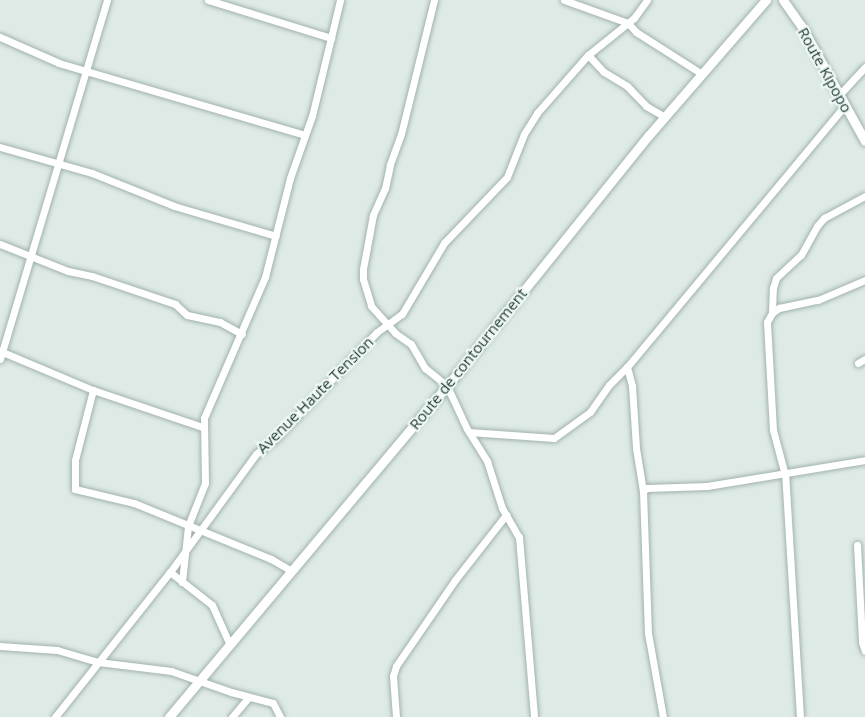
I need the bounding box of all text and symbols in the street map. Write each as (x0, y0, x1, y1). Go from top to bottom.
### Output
street label: Route Kipopo (794, 24, 856, 116)
street label: Route de contournement (406, 285, 530, 433)
street label: Avenue Haute Tension (253, 333, 377, 457)

